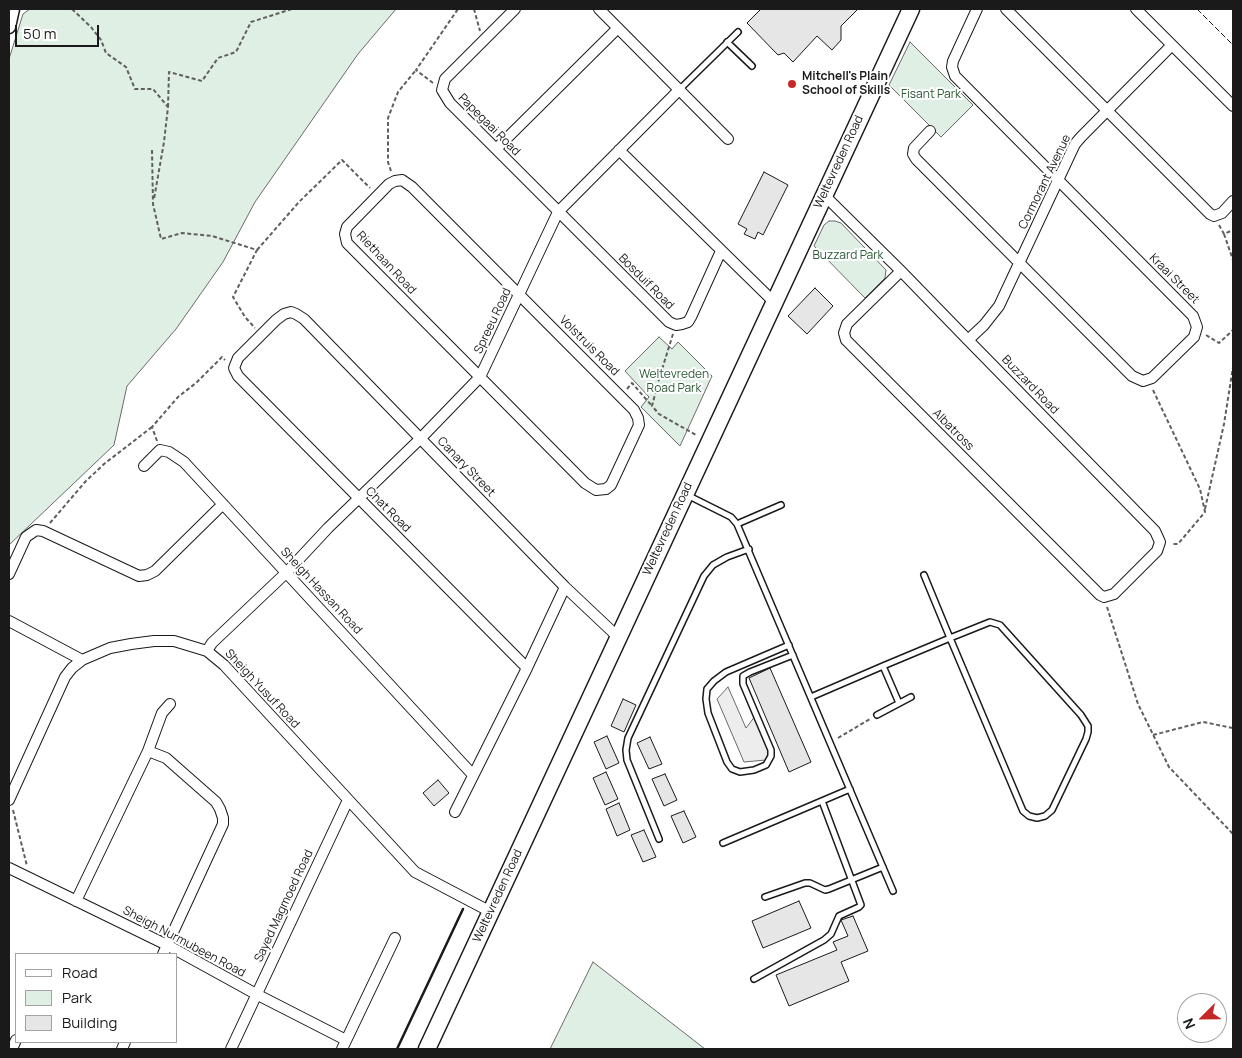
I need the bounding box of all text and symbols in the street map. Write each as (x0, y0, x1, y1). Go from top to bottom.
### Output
scale bar (18, 15, 101, 47)
text: 50 m (23, 23, 57, 44)
place label: Mitchell's Plain School of Skills (802, 70, 890, 98)
marker: Mitchell's Plain School of Skills (786, 78, 798, 90)
park label: Fisant Park (901, 88, 961, 102)
street label: Papegaai Road (455, 91, 523, 159)
street label: Weltevreden Road (811, 113, 867, 211)
street label: Cormorant Avenue (1016, 132, 1074, 232)
street label: Riethaan Road (353, 229, 419, 297)
park label: Buzzard Park (812, 249, 884, 263)
street label: Bosduif Road (615, 251, 677, 313)
street label: Kraai Street (1146, 251, 1202, 307)
street label: Spreeu Road (472, 286, 514, 356)
street label: Volstruis Road (556, 313, 622, 379)
street label: Buzzard Road (999, 353, 1061, 417)
park label: Weltevreden Road Park (639, 368, 709, 396)
street label: Albatross (929, 406, 977, 454)
street label: Canary Street (434, 434, 498, 500)
street label: Weltevreden Road (640, 480, 696, 578)
street label: Chat Road (362, 484, 414, 536)
street label: Sheigh Hassan Road (277, 545, 365, 637)
street label: Sheigh Yusuf Road (222, 646, 302, 732)
street label: Weltevreden Road (470, 847, 526, 945)
street label: Sayed Magmoed Road (252, 848, 316, 964)
street label: Sheigh Nurmubeen Road (120, 904, 248, 980)
legend (15, 953, 178, 1043)
text: Road (62, 962, 98, 983)
text: Park (62, 987, 92, 1008)
north arrow (1177, 993, 1227, 1043)
text: Building (62, 1012, 117, 1033)
text: N (1178, 1015, 1199, 1032)

